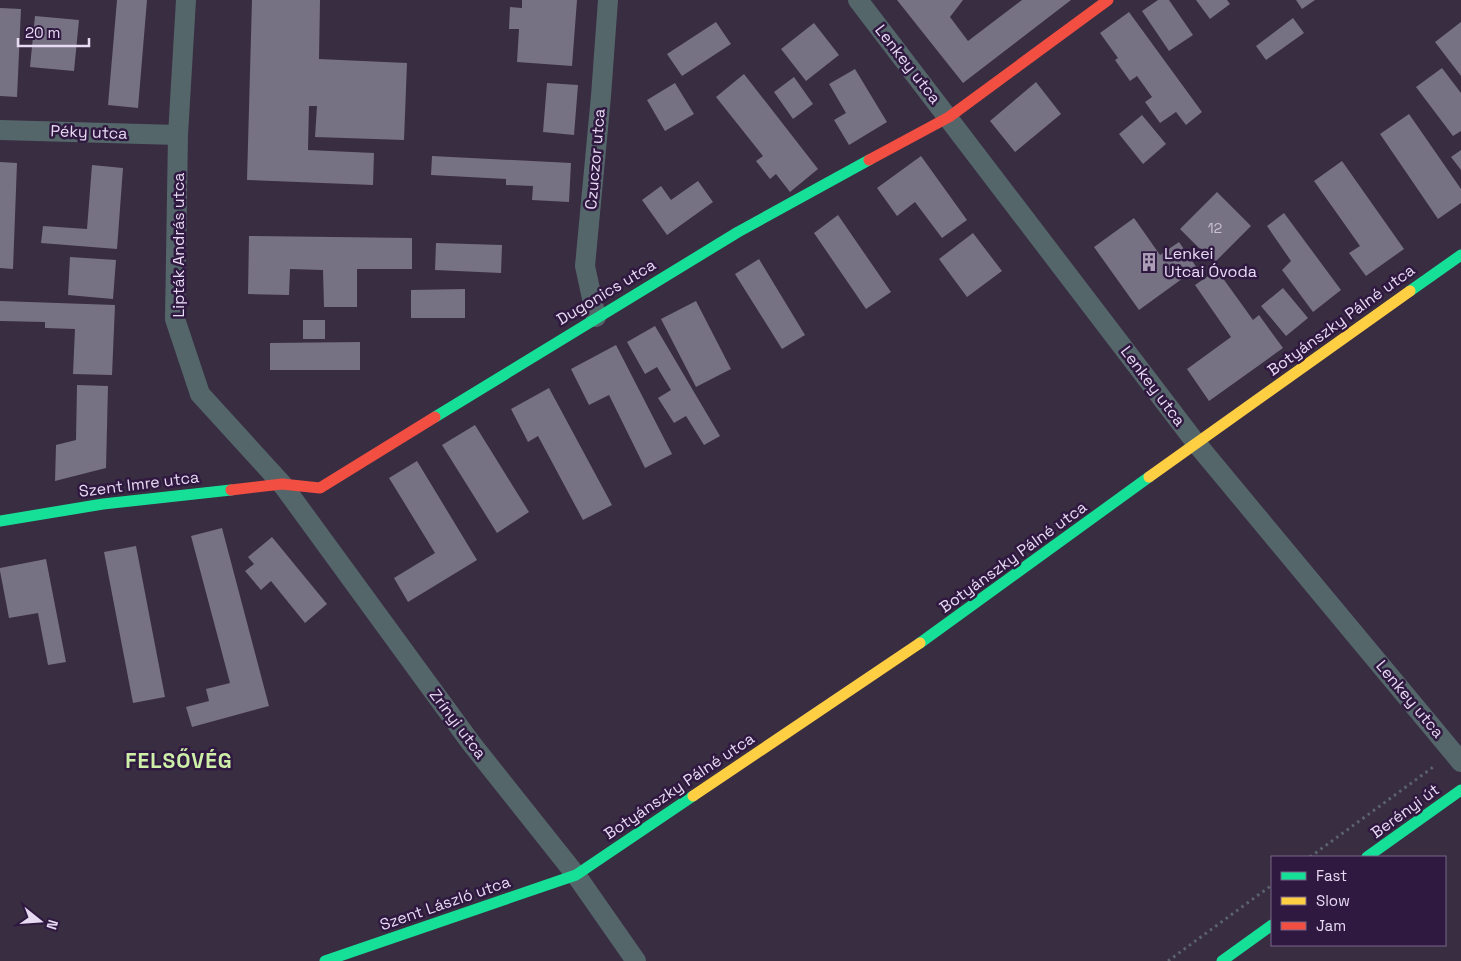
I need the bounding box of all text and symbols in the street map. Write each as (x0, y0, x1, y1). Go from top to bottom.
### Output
scale bar (18, 15, 89, 47)
street label: Lenkey utca (870, 20, 946, 108)
text: 20 m (25, 23, 60, 42)
street label: Czuczor utca (580, 108, 610, 210)
street label: Péky utca (50, 120, 128, 144)
street label: Lipták András utca (168, 173, 189, 317)
house number: 12 (1208, 219, 1222, 237)
place label: Lenkei Utcai Óvoda (1164, 243, 1257, 282)
building icon: Lenkei Utcai Óvoda (1138, 251, 1160, 273)
street label: Dugonics utca (553, 254, 659, 330)
street label: Botyánszky Pálné utca (1263, 259, 1419, 381)
street label: Lenkey utca (1116, 342, 1190, 430)
street label: Szent Imre utca (78, 466, 200, 502)
street label: Botyánszky Pálné utca (935, 496, 1091, 618)
street label: Lenkey utca (1371, 656, 1449, 742)
street label: Zrínyi utca (425, 685, 491, 763)
street label: Botyánszky Pálné utca (600, 728, 758, 844)
district label: FELSŐVÉG (125, 747, 233, 774)
street label: Berényi út (1366, 779, 1444, 843)
legend (1271, 856, 1446, 946)
text: Fast (1316, 866, 1347, 885)
street label: Szent László utca (377, 871, 513, 935)
text: Slow (1316, 891, 1350, 910)
north arrow (15, 896, 65, 946)
text: Jam (1316, 916, 1346, 935)
text: N (42, 918, 62, 932)

